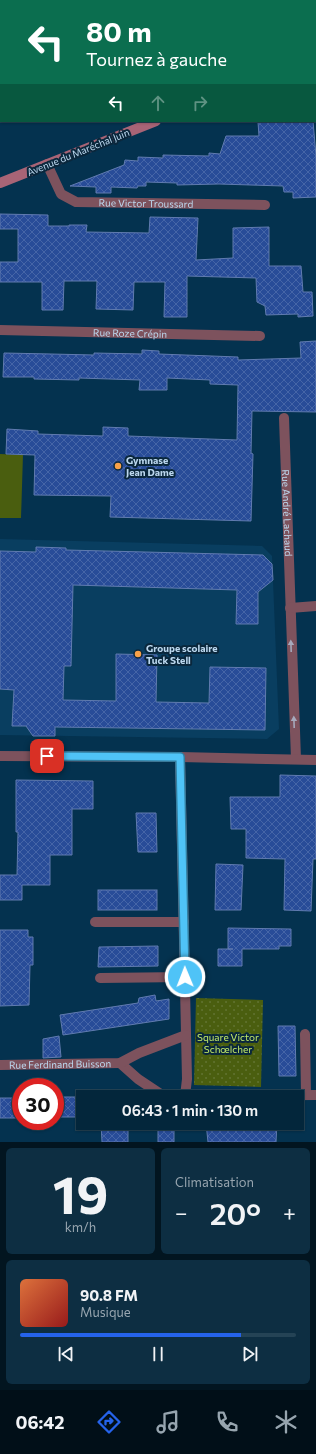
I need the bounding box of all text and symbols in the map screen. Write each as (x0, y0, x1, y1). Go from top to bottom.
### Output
text: 80 m (86, 14, 152, 48)
icon: left (20, 16, 72, 68)
text: Tournez à gauche (86, 48, 227, 70)
icon: left (105, 92, 127, 114)
icon: ahead (147, 92, 169, 114)
icon: right (189, 92, 211, 114)
street label: Avenue du Maréchal Juin (25, 126, 131, 178)
street label: Rue Victor Troussard (98, 196, 194, 210)
street label: Rue Roze Crépin (93, 326, 167, 340)
place label: Gymnase Jean Dame (126, 454, 174, 478)
marker: Gymnase Jean Dame (113, 461, 123, 471)
street label: Rue André Lachaud (280, 469, 295, 557)
one-way arrow (288, 640, 295, 652)
place label: Groupe scolaire Tuck Stell (146, 642, 218, 666)
marker: Groupe scolaire Tuck Stell (133, 649, 143, 659)
one-way arrow (291, 715, 297, 728)
pin (30, 739, 64, 773)
icon: arrive (36, 745, 58, 767)
position arrow (164, 956, 206, 998)
park label: Square Victor Schœlcher (197, 1031, 259, 1055)
street label: Rue Ferdinand Buisson (9, 1057, 111, 1071)
speed limit sign: 30 (12, 1078, 64, 1130)
text: 06:43 · 1 min · 130 m (122, 1101, 258, 1119)
text: 19 (53, 1161, 108, 1225)
text: Climatisation (175, 1174, 254, 1190)
text: 20° (210, 1194, 261, 1231)
text: − (175, 1199, 188, 1226)
text: + (283, 1199, 296, 1226)
text: km/h (65, 1219, 96, 1235)
text: 90.8 FM (80, 1286, 138, 1304)
text: Musique (80, 1304, 131, 1320)
icon: previous (55, 1343, 77, 1365)
icon: pause (147, 1343, 169, 1365)
icon: next (239, 1343, 261, 1365)
icon: directions (95, 1408, 123, 1436)
icon: music (154, 1408, 182, 1436)
icon: phone (213, 1408, 241, 1436)
icon: climate (272, 1408, 300, 1436)
text: 06:42 (16, 1411, 64, 1433)

